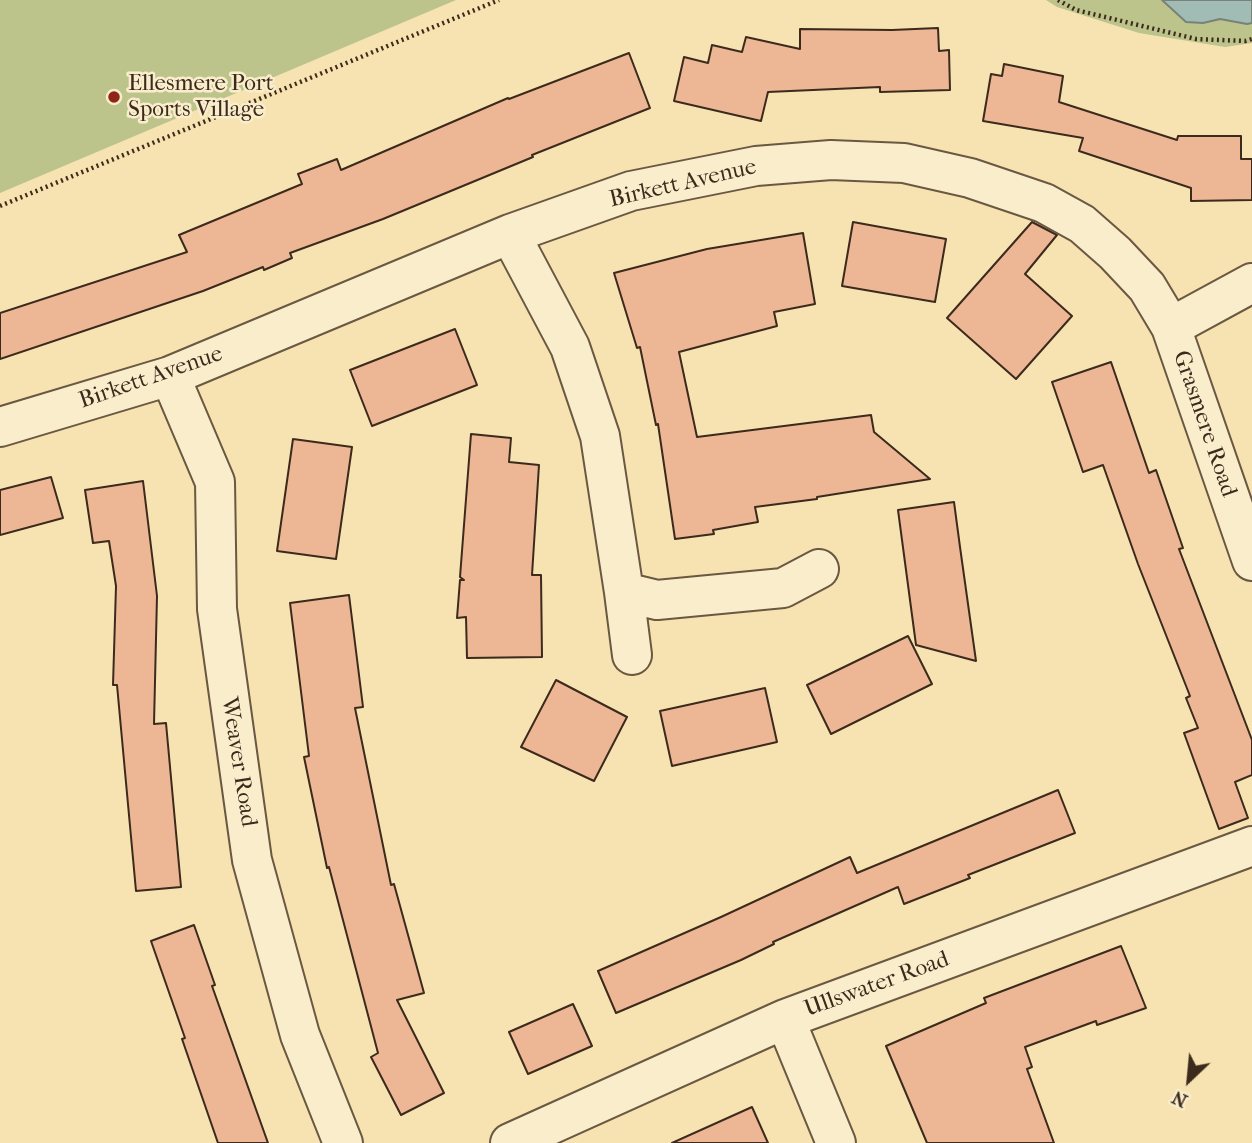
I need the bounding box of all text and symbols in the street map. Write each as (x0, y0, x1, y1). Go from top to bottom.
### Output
place label: Ellesmere Port Sports Village (128, 70, 274, 124)
marker: Ellesmere Port Sports Village (106, 89, 122, 105)
street label: Birkett Avenue (607, 154, 759, 214)
street label: Birkett Avenue (76, 341, 226, 415)
street label: Grasmere Road (1166, 347, 1242, 501)
street label: Weaver Road (214, 695, 262, 829)
street label: Ullswater Road (801, 946, 953, 1024)
north arrow (1154, 1045, 1224, 1115)
text: N (1168, 1086, 1191, 1112)

